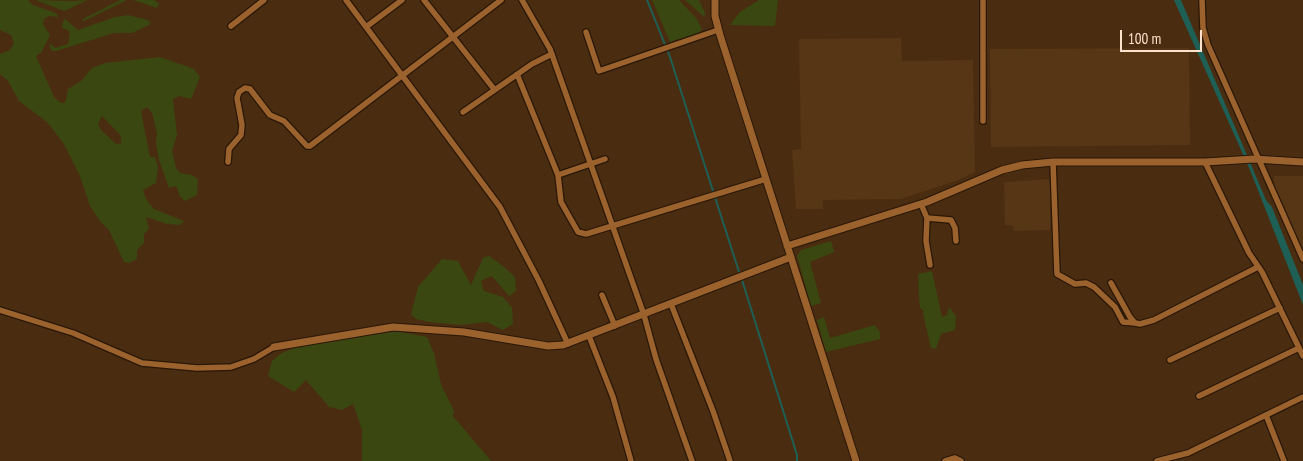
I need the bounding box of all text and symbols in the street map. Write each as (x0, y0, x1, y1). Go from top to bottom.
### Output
scale bar (1123, 20, 1206, 52)
text: 100 m (1128, 29, 1161, 48)

